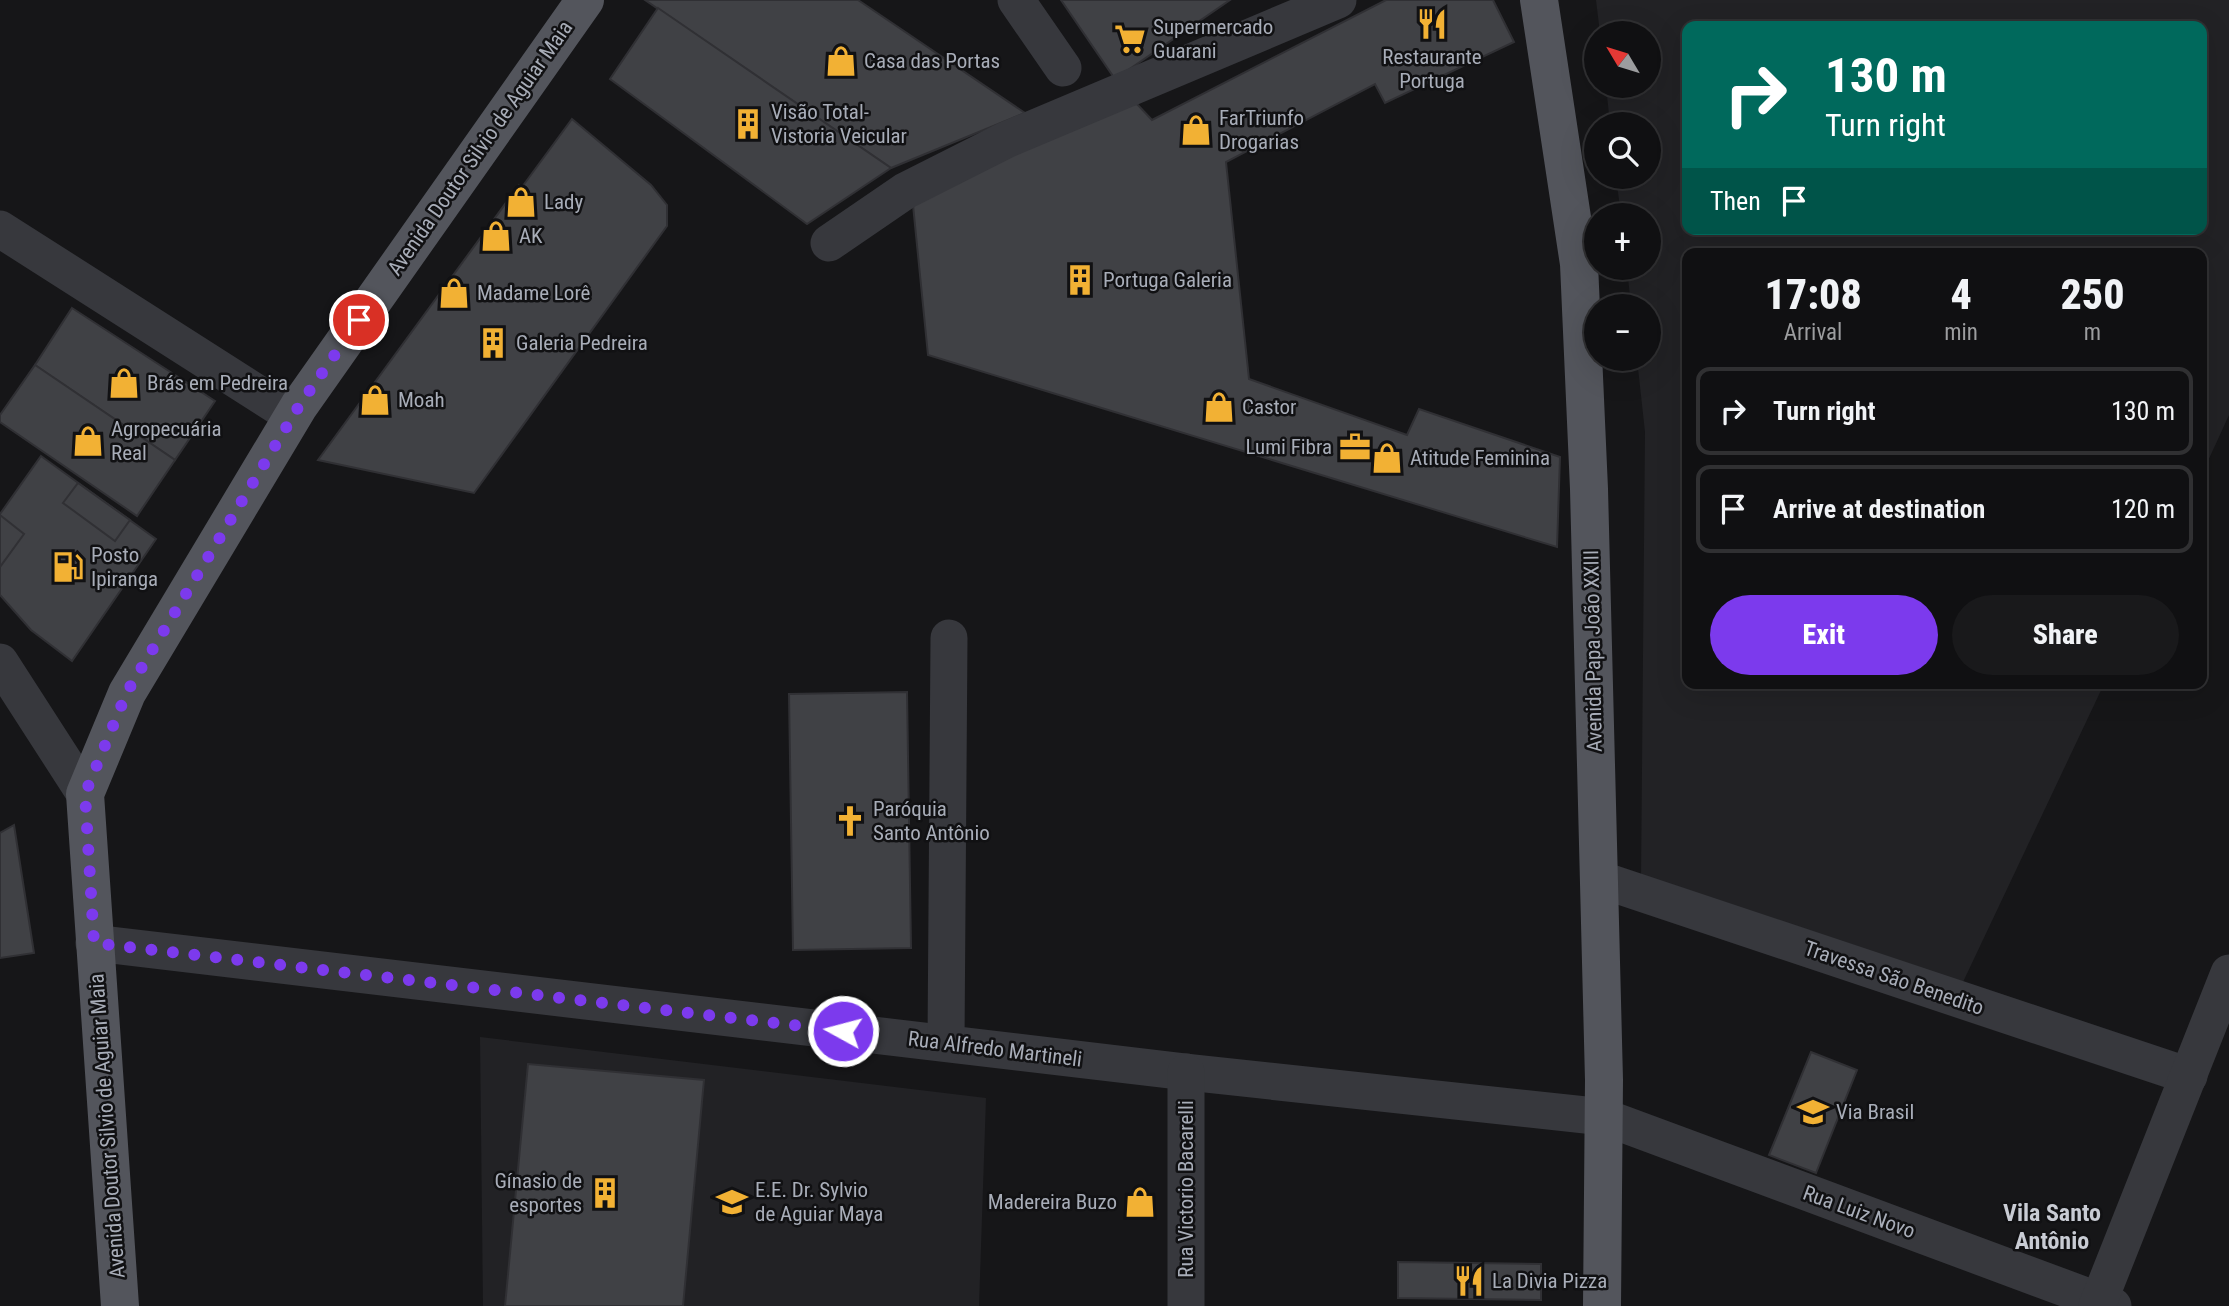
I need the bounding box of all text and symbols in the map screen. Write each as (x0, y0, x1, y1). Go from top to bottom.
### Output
restaurant icon: Restaurante Portuga (1415, 7, 1449, 41)
place label: Supermercado Guarani (1153, 15, 1273, 63)
street label: Avenida Doutor Silvio de Aguiar Maia (383, 16, 577, 280)
north arrow (1584, 21, 1661, 98)
map controls (1584, 21, 1661, 371)
supermarket icon: Supermercado Guarani (1113, 22, 1147, 56)
shop icon: Casa das Portas (824, 44, 858, 78)
place label: Restaurante Portuga (1382, 45, 1482, 93)
text: 130 m (1825, 47, 1947, 104)
place label: Casa das Portas (864, 49, 1000, 73)
icon: right (1710, 49, 1801, 140)
place label: Visão Total- Vistoria Veicular (771, 100, 907, 148)
place label: FarTriunfo Drogarias (1219, 106, 1304, 154)
text: Turn right (1825, 106, 1946, 144)
building icon: Visão Total- Vistoria Veicular (731, 107, 765, 141)
button: search (1584, 112, 1661, 189)
shop icon: FarTriunfo Drogarias (1179, 113, 1213, 147)
icon: arrive (1775, 182, 1813, 220)
shop icon: Lady (504, 185, 538, 219)
text: Then (1710, 186, 1761, 216)
place label: Lady (544, 190, 583, 214)
button: + (1584, 203, 1661, 280)
shop icon: AK (479, 219, 513, 253)
place label: AK (519, 224, 543, 248)
building icon: Portuga Galeria (1063, 263, 1097, 297)
place label: Portuga Galeria (1103, 268, 1232, 292)
text: 17:08 (1764, 270, 1862, 319)
text: 4 (1950, 270, 1972, 319)
text: 250 (2060, 270, 2125, 319)
shop icon: Madame Lorê (437, 276, 471, 310)
place label: Madame Lorê (477, 281, 591, 305)
pin (329, 290, 389, 350)
button: − (1584, 294, 1661, 371)
icon: arrive (340, 301, 378, 339)
text: Arrival (1784, 319, 1842, 346)
text: min (1944, 319, 1978, 346)
text: m (2084, 319, 2101, 346)
building icon: Galeria Pedreira (476, 326, 510, 360)
place label: Galeria Pedreira (516, 331, 648, 355)
shop icon: Brás em Pedreira (107, 366, 141, 400)
place label: Brás em Pedreira (147, 371, 288, 395)
shop icon: Moah (358, 383, 392, 417)
place label: Moah (398, 388, 445, 412)
shop icon: Castor (1202, 390, 1236, 424)
icon: right (1714, 392, 1752, 430)
place label: Castor (1242, 395, 1297, 419)
text: Turn right (1773, 396, 1875, 426)
text: 130 m (2111, 396, 2175, 426)
place label: Agropecuária Real (111, 417, 222, 465)
shop icon: Agropecuária Real (71, 424, 105, 458)
office icon: Lumi Fibra (1338, 430, 1372, 464)
place label: Lumi Fibra (1246, 435, 1332, 459)
shop icon: Atitude Feminina (1370, 441, 1404, 475)
place label: Atitude Feminina (1410, 446, 1550, 470)
icon: arrive (1714, 490, 1752, 528)
text: Arrive at destination (1773, 494, 1985, 524)
text: 120 m (2111, 494, 2175, 524)
place label: Posto Ipiranga (91, 543, 158, 591)
fuel station icon: Posto Ipiranga (51, 550, 85, 584)
street label: Avenida Papa João XXIII (1579, 550, 1607, 752)
button: Exit (1710, 595, 1938, 675)
button: Share (1952, 595, 2179, 675)
place label: Paróquia Santo Antônio (873, 797, 990, 845)
church icon: Paróquia Santo Antônio (833, 804, 867, 838)
street label: Travessa São Benedito (1801, 936, 1987, 1020)
street label: Avenida Doutor Silvio de Aguiar Maia (84, 973, 130, 1279)
position arrow (806, 994, 880, 1068)
street label: Rua Alfredo Martineli (907, 1026, 1083, 1072)
school or university icon: Via Brasil (1796, 1095, 1830, 1129)
street label: Rua Victorio Bacarelli (1174, 1100, 1198, 1278)
place label: Via Brasil (1836, 1100, 1914, 1124)
place label: Gínasio de esportes (494, 1169, 582, 1217)
building icon: Gínasio de esportes (588, 1176, 622, 1210)
place label: E.E. Dr. Sylvio de Aguiar Maya (755, 1178, 883, 1226)
street label: Rua Luiz Novo (1800, 1181, 1918, 1243)
school or university icon: E.E. Dr. Sylvio de Aguiar Maya (715, 1185, 749, 1219)
shop icon: Madereira Buzo (1123, 1185, 1157, 1219)
place label: Madereira Buzo (988, 1190, 1117, 1214)
district label: Vila Santo Antônio (2003, 1199, 2101, 1255)
restaurant icon: La Divia Pizza (1452, 1264, 1486, 1298)
place label: La Divia Pizza (1492, 1269, 1607, 1293)

